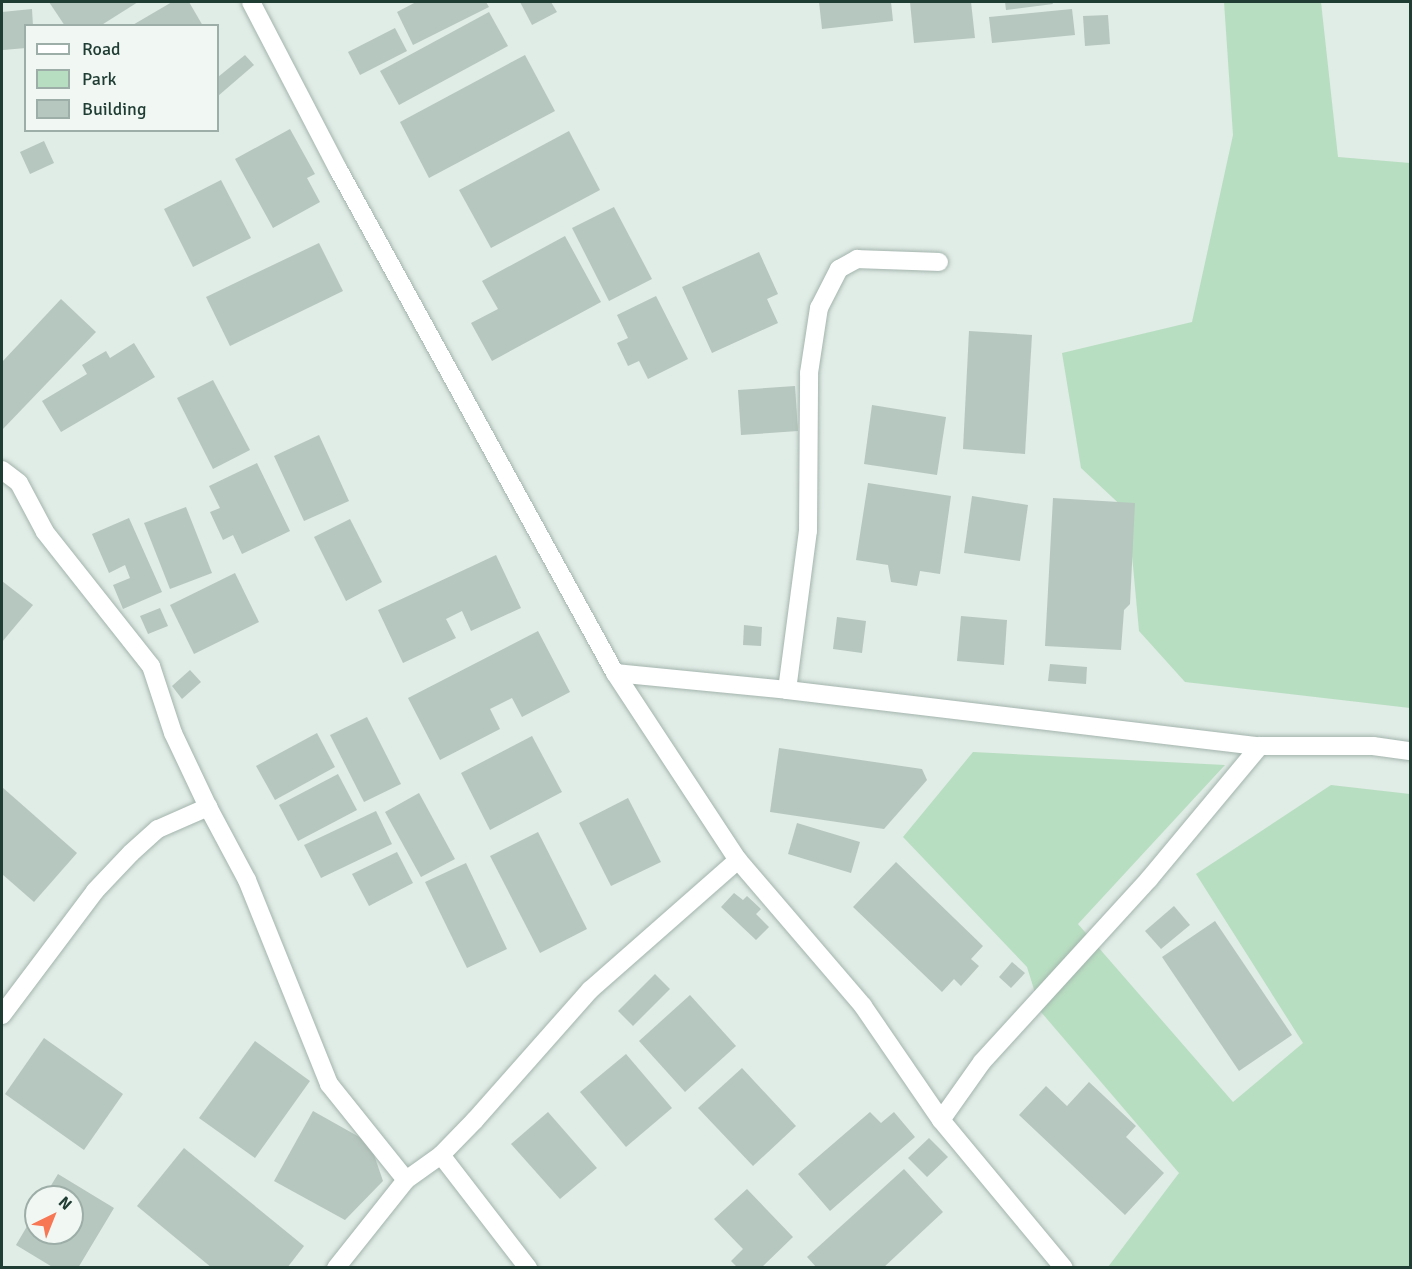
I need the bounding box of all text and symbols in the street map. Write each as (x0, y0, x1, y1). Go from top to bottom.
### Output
legend (24, 24, 219, 132)
text: Road (82, 38, 121, 60)
text: Park (82, 68, 117, 90)
text: Building (82, 98, 146, 120)
north arrow (24, 1185, 84, 1245)
text: N (54, 1192, 76, 1214)

